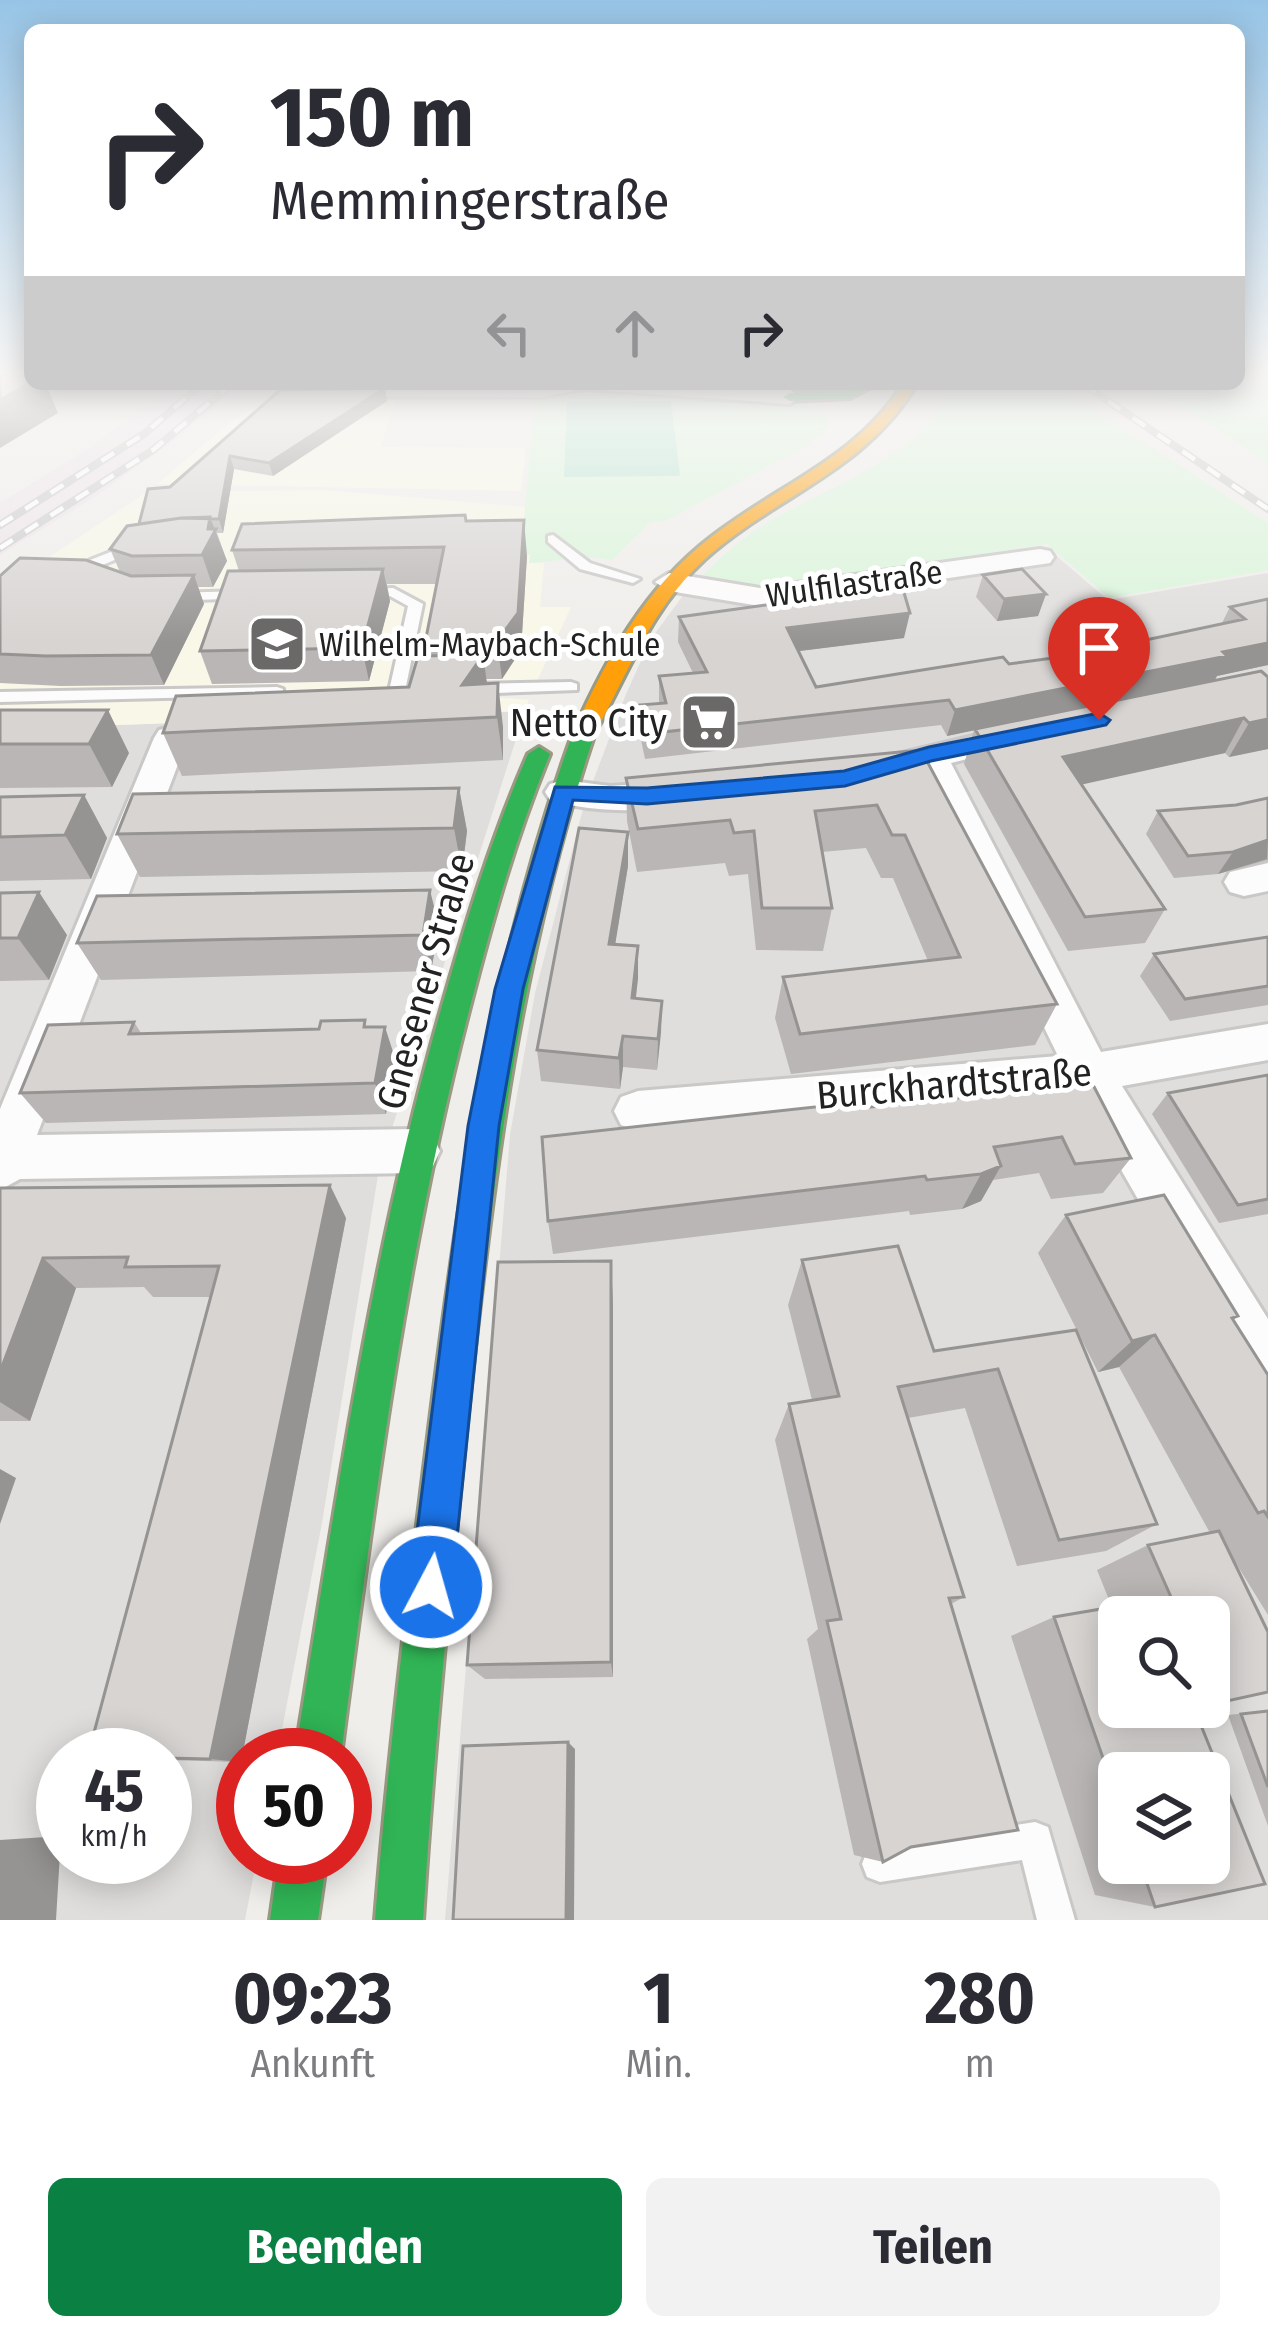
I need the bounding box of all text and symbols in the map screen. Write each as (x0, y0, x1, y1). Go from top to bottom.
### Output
text: 150 m (270, 67, 474, 168)
icon: right (72, 72, 228, 228)
text: Memmingerstraße (270, 169, 669, 233)
icon: left (476, 300, 542, 366)
icon: ahead (602, 300, 668, 366)
icon: right (728, 300, 794, 366)
street label: Wulfilastraße (763, 552, 945, 616)
pin (1048, 597, 1150, 720)
school or university icon: Wilhelm-Maybach-Schule (246, 613, 308, 675)
icon: arrive (1066, 615, 1132, 681)
place label: Wilhelm-Maybach-Schule (319, 625, 660, 665)
supermarket icon: Netto City (678, 691, 740, 753)
place label: Netto City (510, 700, 668, 746)
street label: Gnesener Straße (367, 848, 485, 1115)
street label: Burckhardtstraße (815, 1049, 1094, 1119)
position arrow (368, 1524, 494, 1650)
map controls (1098, 1596, 1230, 1884)
button: search (1098, 1596, 1230, 1728)
speed limit sign: 50 (216, 1728, 372, 1884)
button: layers (1098, 1752, 1230, 1884)
text: 45 (84, 1755, 144, 1827)
text: km/h (81, 1818, 147, 1854)
text: 09:23 (233, 1956, 393, 2042)
text: 1 (643, 1956, 674, 2042)
text: 280 (925, 1956, 1035, 2042)
text: Ankunft (250, 2041, 375, 2087)
text: Min. (625, 2041, 692, 2087)
text: m (965, 2041, 995, 2087)
button: Beenden (48, 2178, 622, 2316)
button: Teilen (646, 2178, 1220, 2316)

